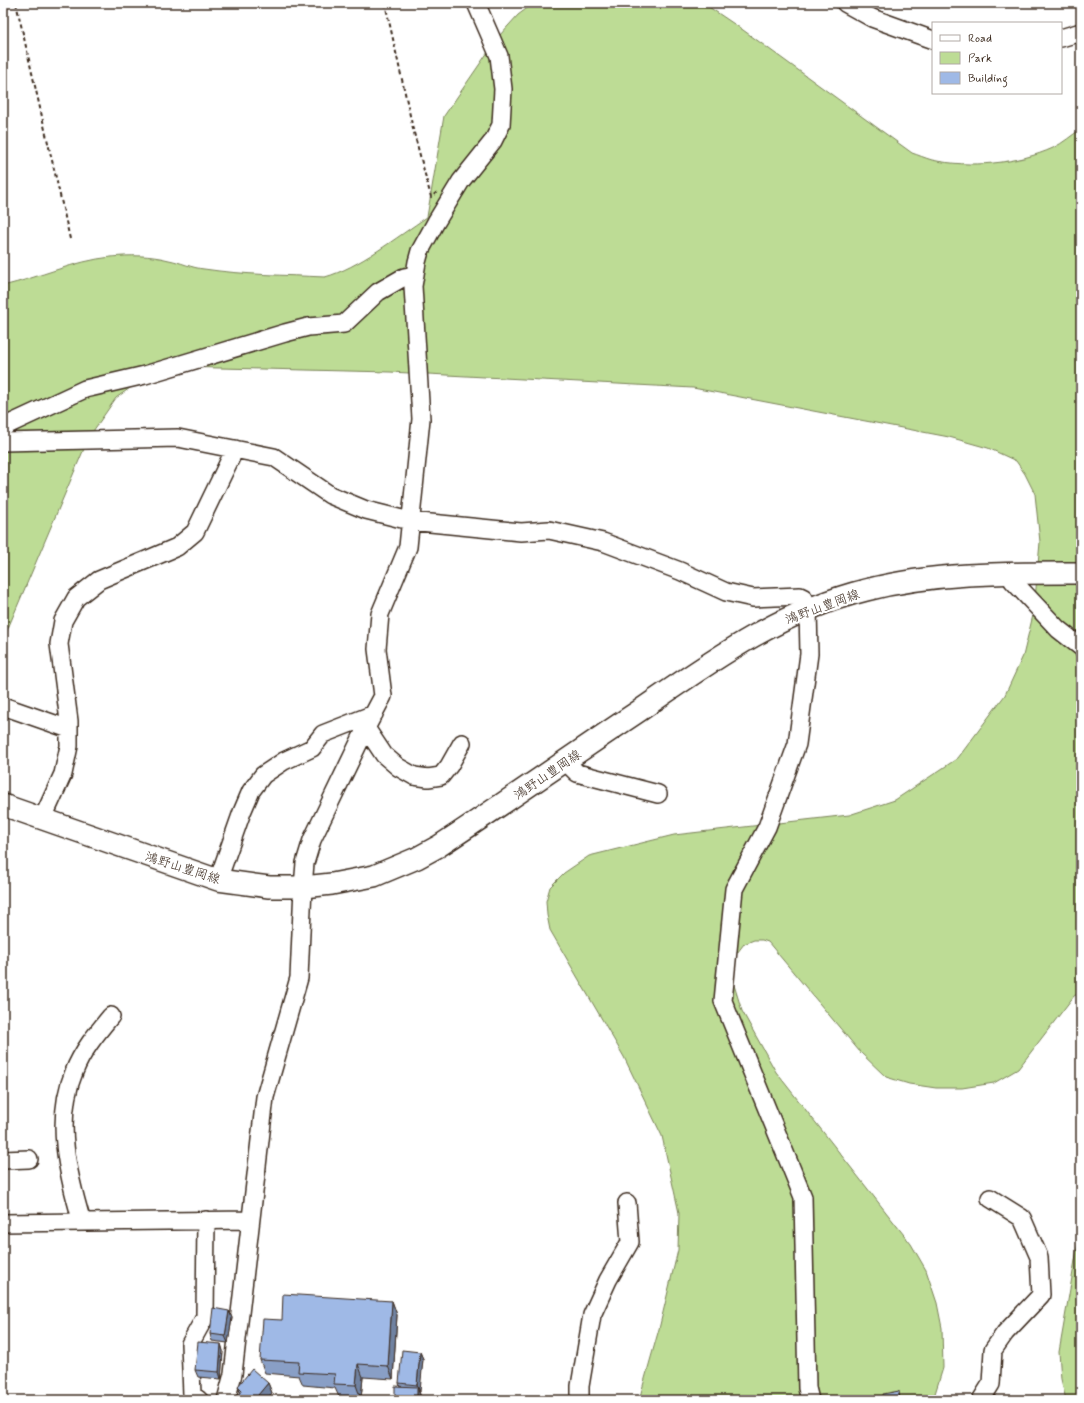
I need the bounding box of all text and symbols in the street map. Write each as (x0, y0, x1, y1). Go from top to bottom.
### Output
legend (932, 22, 1062, 94)
text: Road (968, 31, 992, 47)
text: Park (968, 51, 992, 67)
text: Building (968, 71, 1008, 88)
street label: 鴻野山豊岡線 (783, 586, 863, 629)
street label: 鴻野山豊岡線 (511, 746, 586, 804)
street label: 鴻野山豊岡線 (143, 848, 223, 889)

